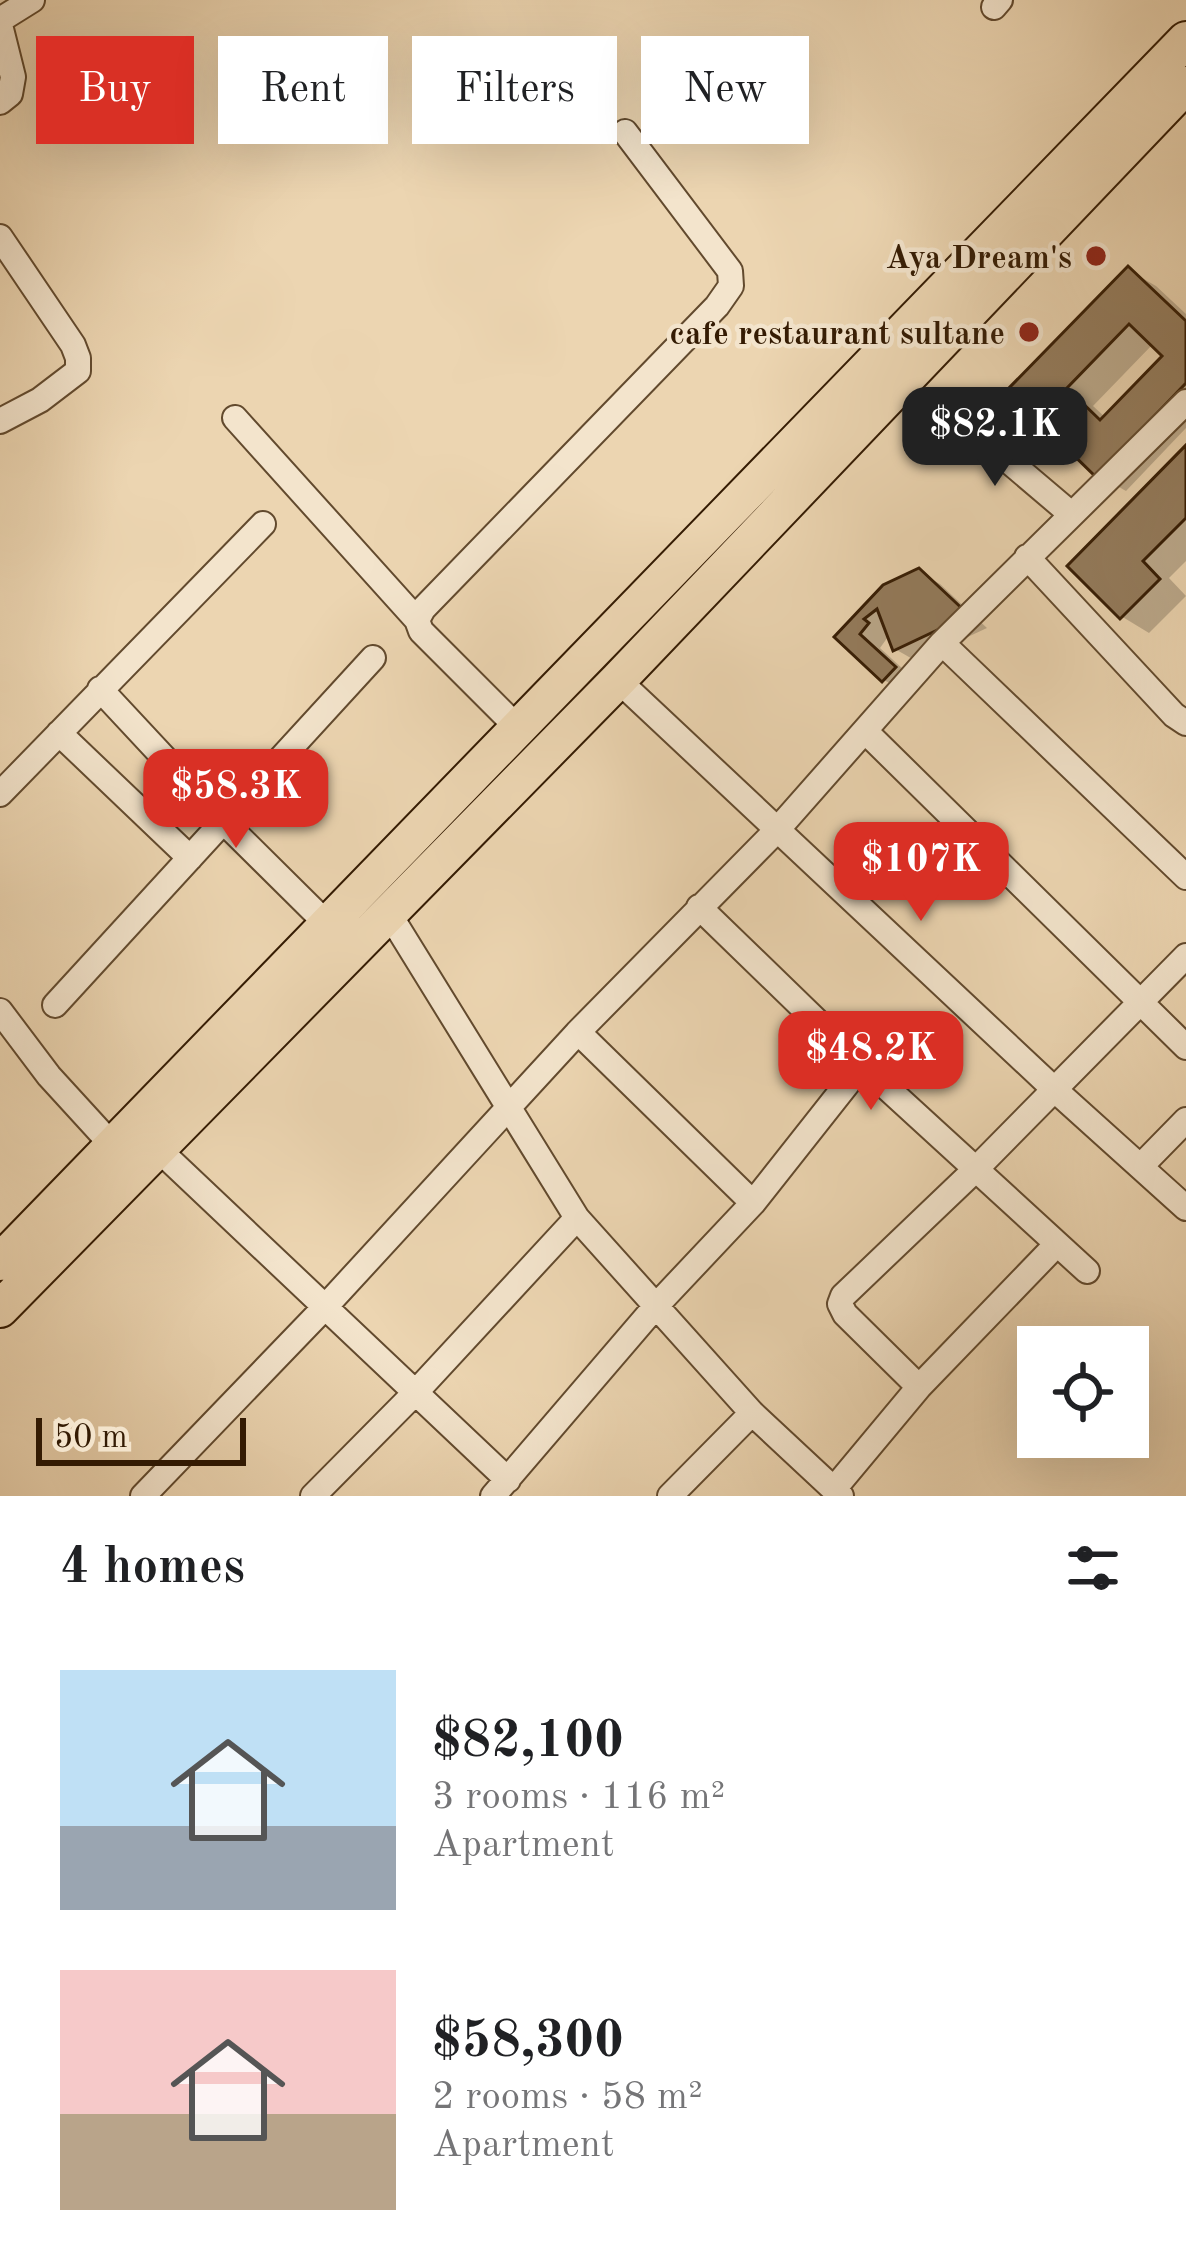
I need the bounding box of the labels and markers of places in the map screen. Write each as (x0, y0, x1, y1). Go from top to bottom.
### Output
place label: Aya Dream's (885, 243, 1072, 276)
marker: Aya Dream's (1083, 243, 1109, 269)
place label: cafe restaurant sultane (670, 319, 1005, 352)
marker: cafe restaurant sultane (1016, 319, 1042, 345)
pin: $82.1K (897, 387, 1093, 489)
pin: $58.3K (138, 749, 334, 851)
pin: $107K (837, 822, 1005, 924)
pin: $48.2K (773, 1011, 969, 1113)

